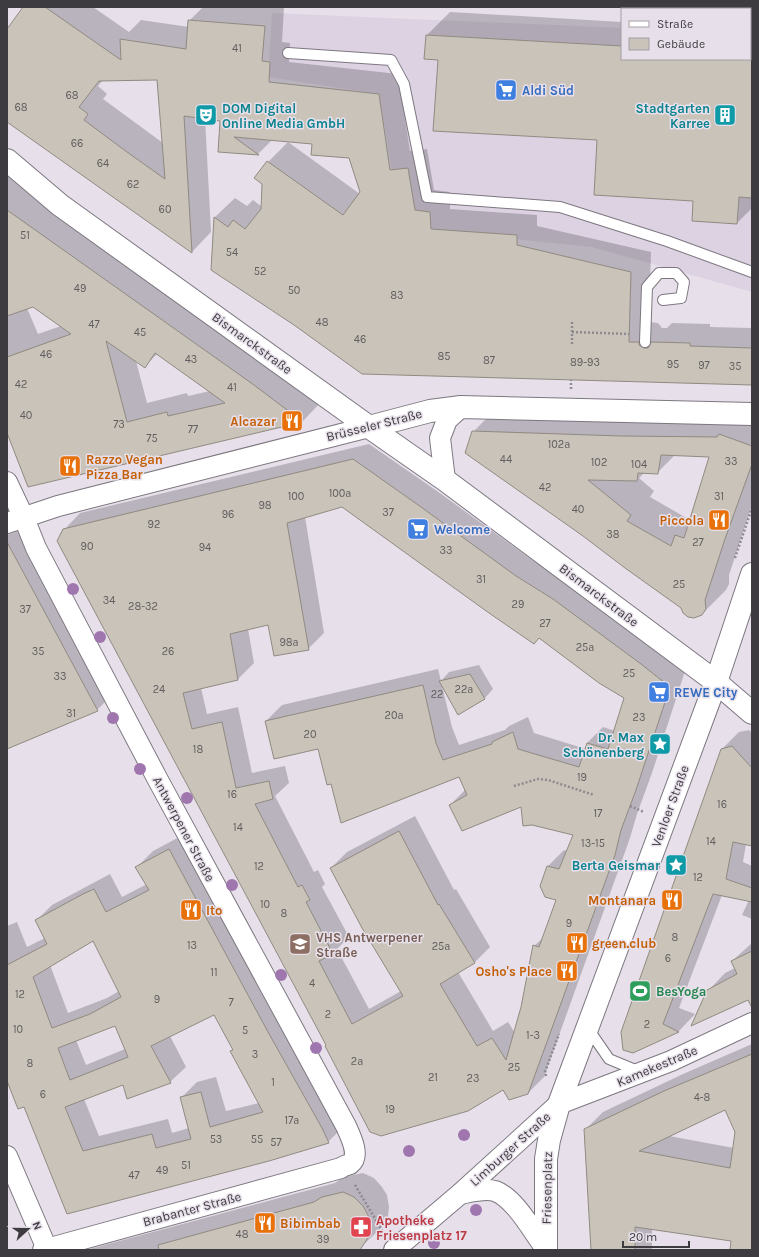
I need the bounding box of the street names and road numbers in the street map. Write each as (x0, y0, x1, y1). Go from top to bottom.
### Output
street label: Bismarckstraße (209, 309, 295, 377)
street label: Brüsseler Straße (324, 406, 424, 444)
street label: Bismarckstraße (557, 560, 642, 630)
street label: Venloer Straße (648, 763, 692, 849)
street label: Antwerpener Straße (150, 774, 218, 884)
street label: Kamekestraße (614, 1042, 700, 1090)
street label: Limburger Straße (467, 1109, 554, 1189)
street label: Friesenplatz (539, 1151, 555, 1225)
street label: Brabanter Straße (141, 1189, 243, 1229)

